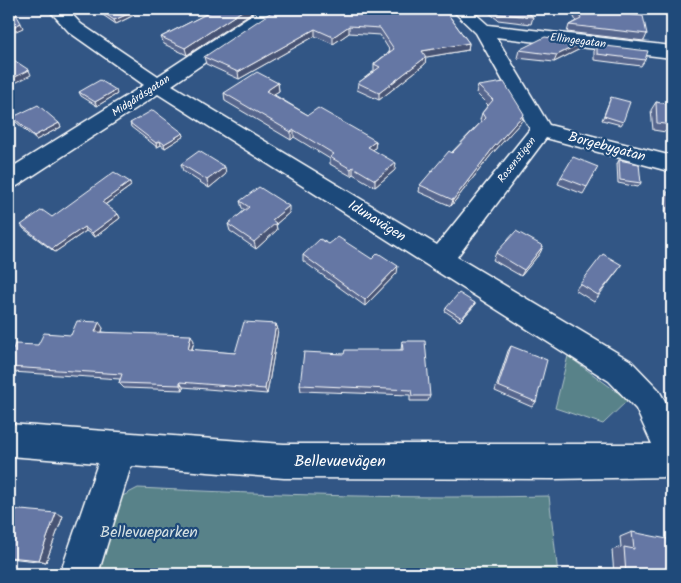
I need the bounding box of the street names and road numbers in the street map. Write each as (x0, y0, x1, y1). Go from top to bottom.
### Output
street label: Ellingegatan (549, 29, 607, 53)
street label: Midgårdsgatan (108, 70, 174, 122)
street label: Borgebygatan (566, 126, 648, 168)
street label: Rosenstigen (493, 133, 541, 187)
street label: Idunavägen (344, 194, 410, 248)
street label: Bellevuevägen (294, 449, 386, 474)

